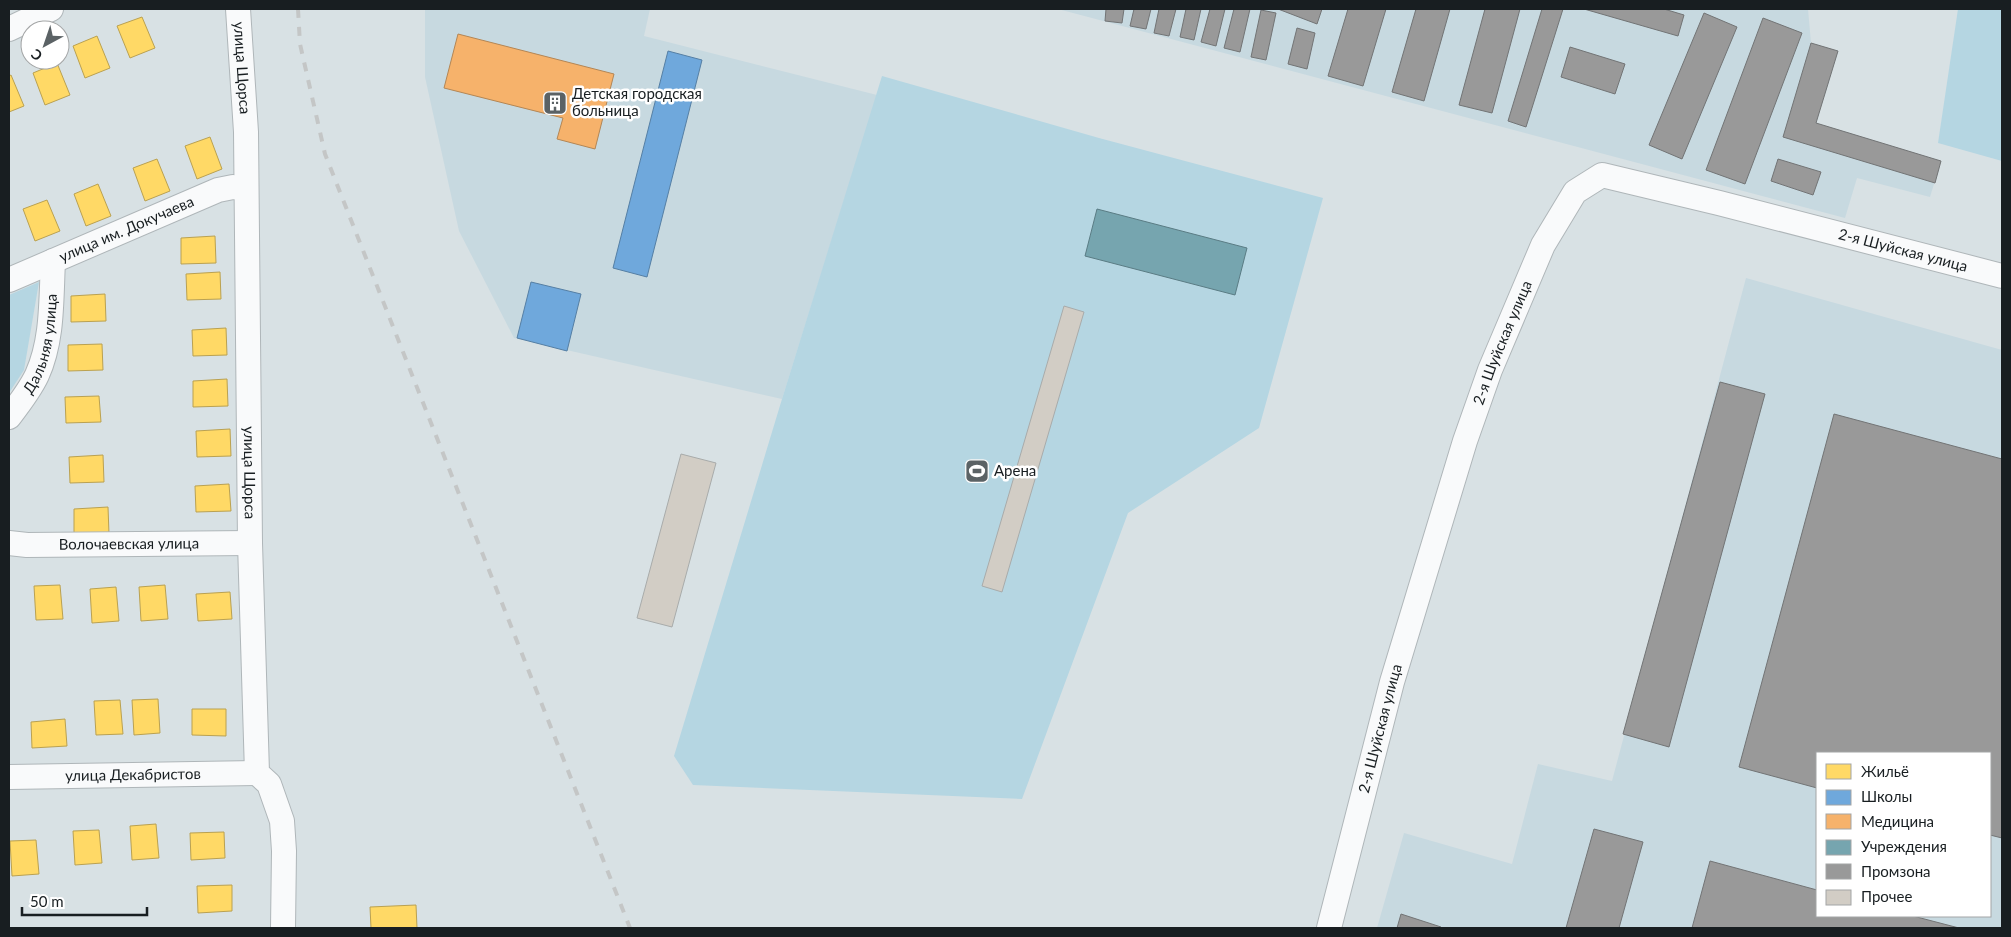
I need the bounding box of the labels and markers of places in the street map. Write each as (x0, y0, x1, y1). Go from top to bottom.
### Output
place label: Детская городская больница (572, 84, 702, 119)
building icon: Детская городская больница (542, 90, 568, 116)
sports icon: Арена (964, 458, 990, 484)
place label: Арена (994, 461, 1036, 479)

